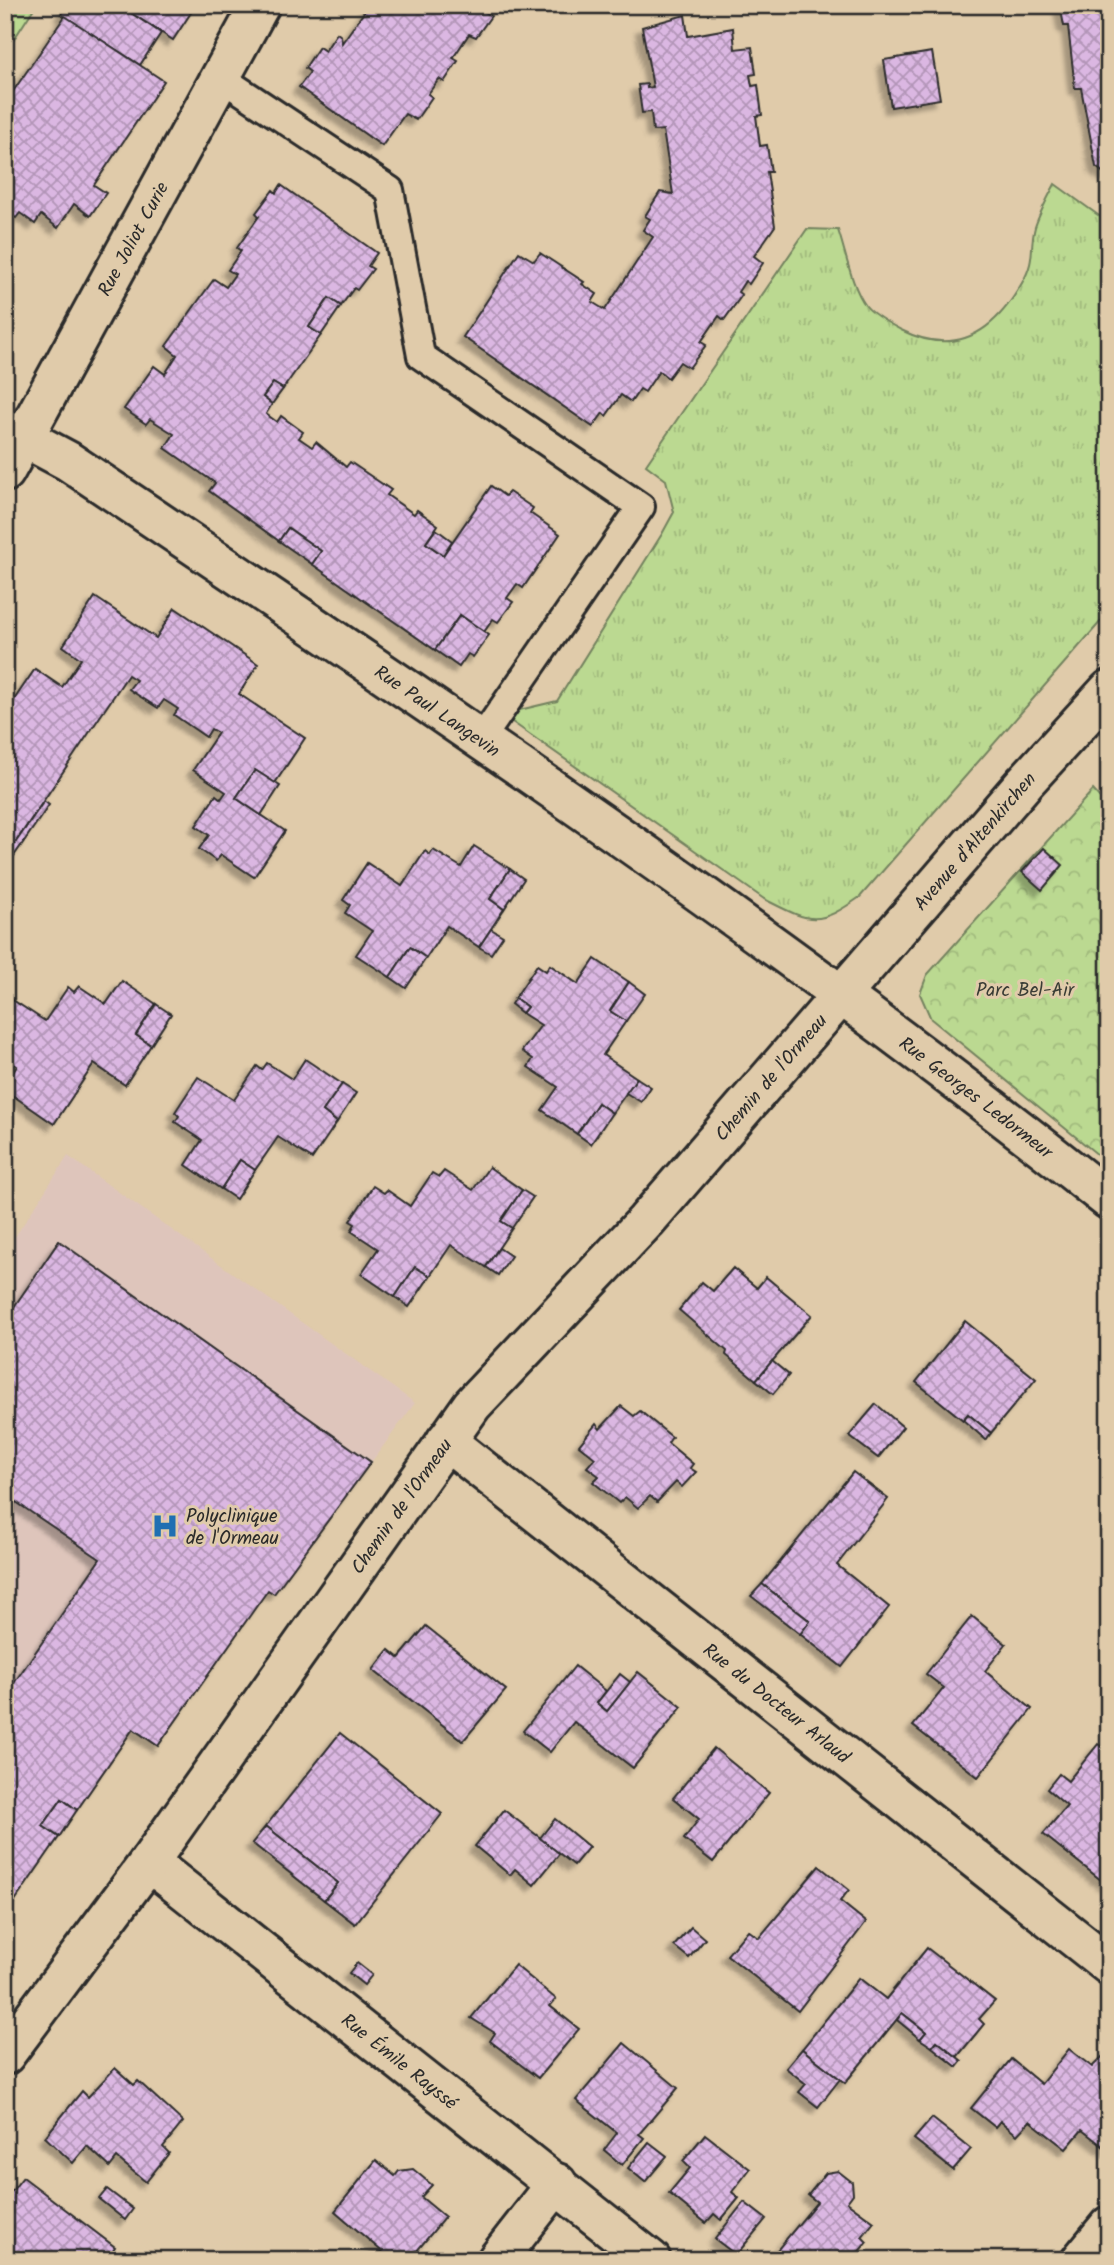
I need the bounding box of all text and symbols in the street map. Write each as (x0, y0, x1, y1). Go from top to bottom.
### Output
street label: Rue Joliot Curie (91, 176, 178, 302)
street label: Rue Paul Langevin (368, 658, 506, 766)
street label: Avenue d'Altenkirchen (907, 766, 1044, 918)
park label: Parc Bel-Air (976, 976, 1076, 1006)
street label: Chemin de l'Ormeau (708, 1008, 836, 1149)
street label: Rue Georges Ledormeur (892, 1030, 1060, 1168)
street label: Chemin de l'Ormeau (344, 1433, 461, 1581)
place label: Polyclinique de l'Ormeau (186, 1502, 279, 1554)
hospital icon: Polyclinique de l'Ormeau (150, 1511, 180, 1541)
street label: Rue du Docteur Arlaud (696, 1636, 857, 1772)
street label: Rue Émile Rayssé (334, 2007, 464, 2119)

